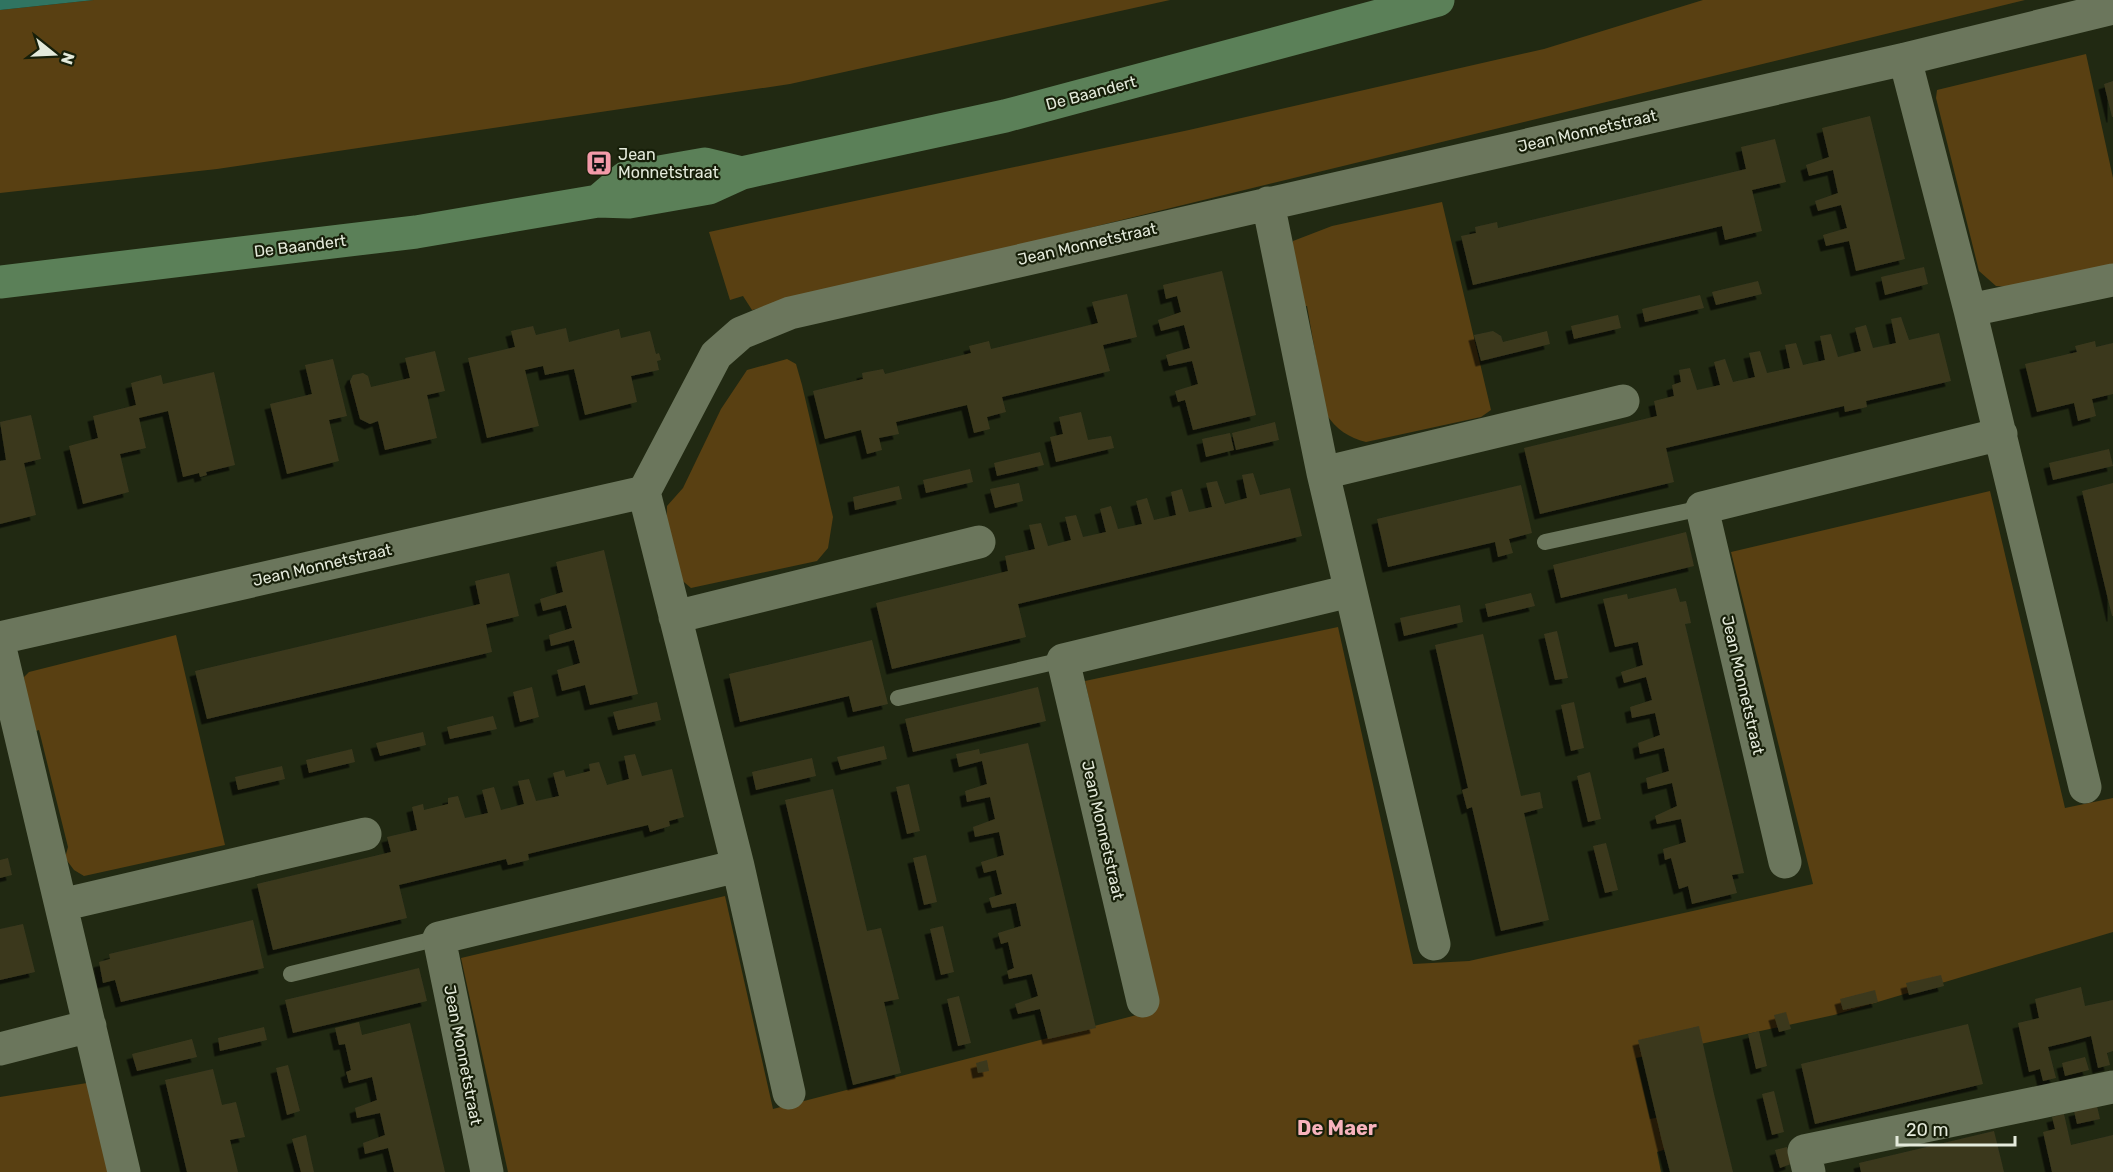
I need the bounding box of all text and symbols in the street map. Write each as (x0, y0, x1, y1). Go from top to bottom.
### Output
north arrow (24, 24, 84, 84)
text: N (57, 50, 79, 67)
street label: De Baandert (1044, 72, 1138, 114)
street label: Jean Monnetstraat (1516, 106, 1658, 156)
place label: Jean Monnetstraat (618, 145, 719, 182)
bus stop icon: Jean Monnetstraat (584, 148, 614, 178)
street label: Jean Monnetstraat (1016, 219, 1158, 269)
street label: De Baandert (253, 231, 347, 261)
street label: Jean Monnetstraat (251, 540, 393, 590)
street label: Jean Monnetstraat (1718, 614, 1768, 756)
street label: Jean Monnetstraat (1078, 759, 1128, 901)
street label: Jean Monnetstraat (440, 983, 486, 1127)
scale bar (1897, 1109, 2016, 1147)
district label: De Maer (1297, 1116, 1377, 1140)
text: 20 m (1906, 1119, 1948, 1141)

